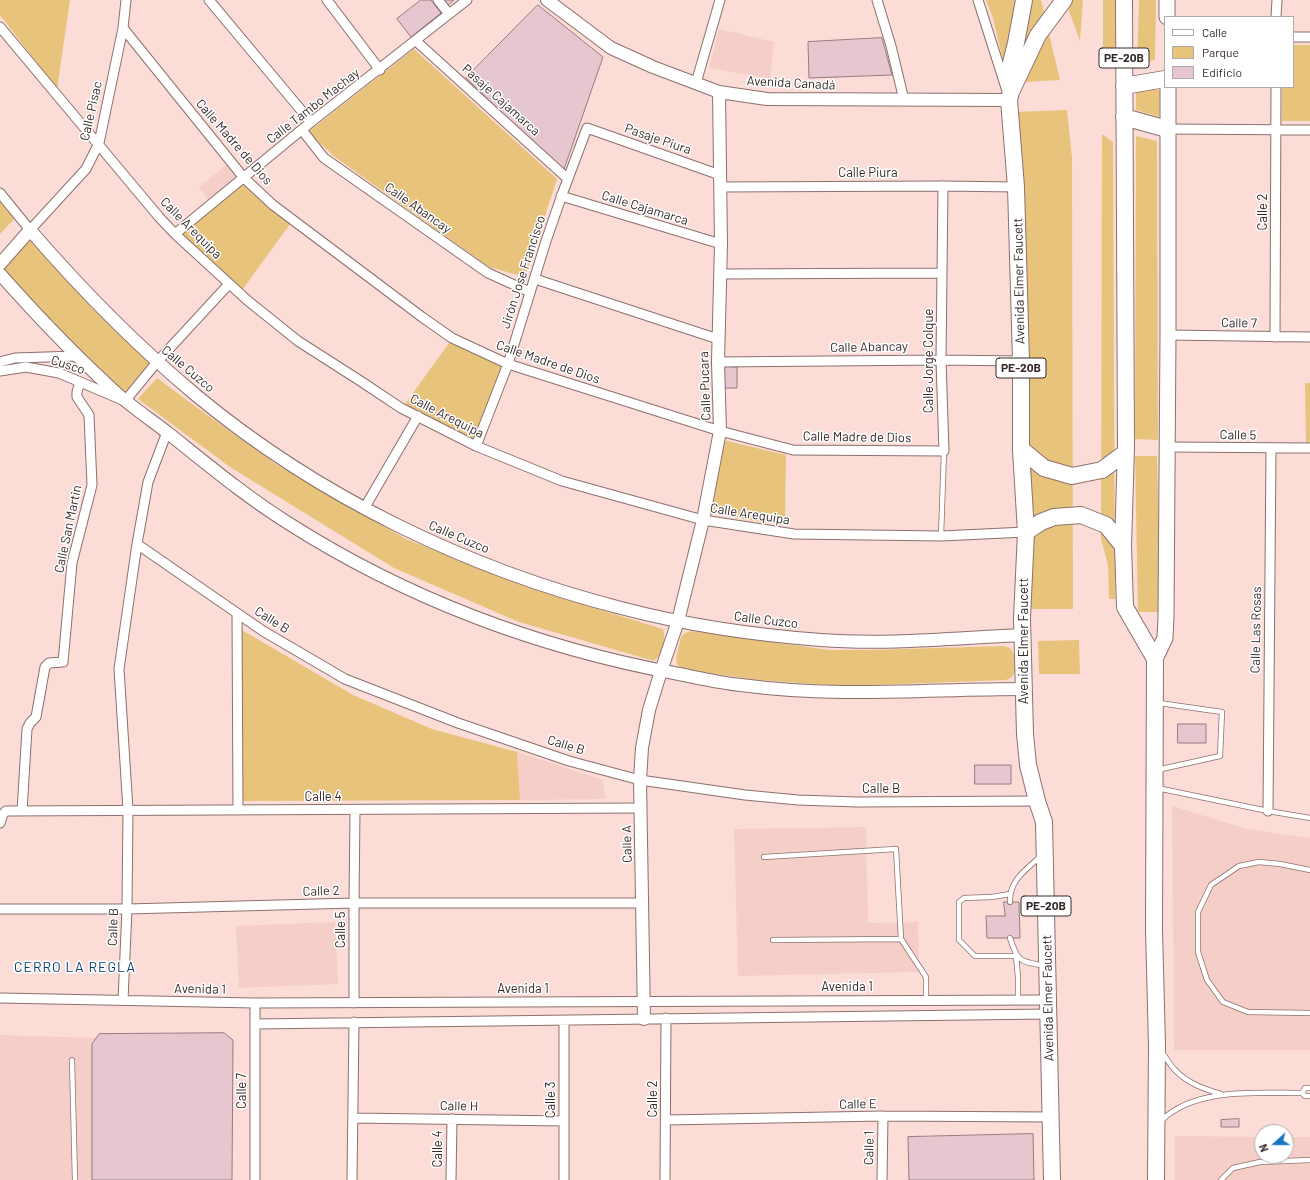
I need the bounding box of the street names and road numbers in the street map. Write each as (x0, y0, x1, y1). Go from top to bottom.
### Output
road number: PE-20B (1099, 48, 1149, 68)
street label: Pasaje Cajamarca (459, 61, 543, 139)
street label: Calle Tambo Machay (263, 65, 363, 147)
street label: Avenida Canadá (746, 73, 836, 93)
street label: Calle Pisac (77, 80, 105, 142)
street label: Calle Madre de Dios (193, 96, 275, 188)
street label: Pasaje Piura (623, 120, 693, 158)
street label: Calle Piura (838, 165, 898, 181)
street label: Calle Abancay (382, 179, 454, 237)
street label: Calle Cajamarca (600, 187, 690, 229)
street label: Calle Arequipa (157, 194, 225, 262)
street label: Calle 2 (1255, 194, 1271, 230)
street label: Jirón Jose Francisco (497, 213, 549, 331)
street label: Avenida Elmer Faucett (1010, 218, 1028, 344)
street label: Calle Jorge Colque (921, 309, 937, 413)
street label: Calle 7 (1221, 315, 1257, 331)
street label: Calle Madre de Dios (494, 337, 602, 387)
street label: Calle Abancay (830, 339, 908, 355)
street label: Calle Cuzco (158, 342, 218, 396)
street label: Calle Pucara (696, 351, 714, 421)
street label: Cusco (49, 352, 87, 378)
road number: PE-20B (996, 358, 1046, 378)
street label: Calle Arequipa (407, 391, 487, 441)
street label: Calle 5 (1220, 427, 1256, 443)
street label: Calle Madre de Dios (803, 428, 911, 446)
street label: Calle San Martin (51, 484, 85, 574)
street label: Calle Arequipa (709, 500, 791, 528)
street label: Calle Cuzco (426, 517, 492, 557)
street label: Avenida Elmer Faucett (1016, 578, 1032, 704)
street label: Calle Las Rosas (1247, 586, 1265, 674)
street label: Calle B (252, 603, 292, 637)
street label: Calle Cuzco (733, 608, 799, 632)
street label: Calle B (546, 732, 586, 758)
street label: Calle B (862, 781, 900, 797)
street label: Calle 4 (304, 789, 342, 805)
street label: Calle A (619, 825, 635, 863)
street label: Calle 2 (302, 883, 340, 899)
road number: PE-20B (1021, 896, 1071, 916)
street label: Calle B (105, 908, 121, 946)
street label: Calle 5 (333, 912, 349, 948)
street label: Avenida Elmer Faucett (1039, 935, 1057, 1061)
street label: Avenida 1 (821, 979, 873, 995)
street label: Avenida 1 (174, 981, 226, 997)
street label: Avenida 1 (497, 981, 549, 997)
street label: Calle 7 (234, 1073, 250, 1109)
street label: Calle 2 (645, 1081, 661, 1117)
street label: Calle 3 (543, 1082, 559, 1118)
street label: Calle E (839, 1096, 877, 1112)
street label: Calle H (440, 1098, 478, 1114)
street label: Calle 4 (430, 1130, 446, 1168)
street label: Calle 1 (861, 1131, 877, 1165)

